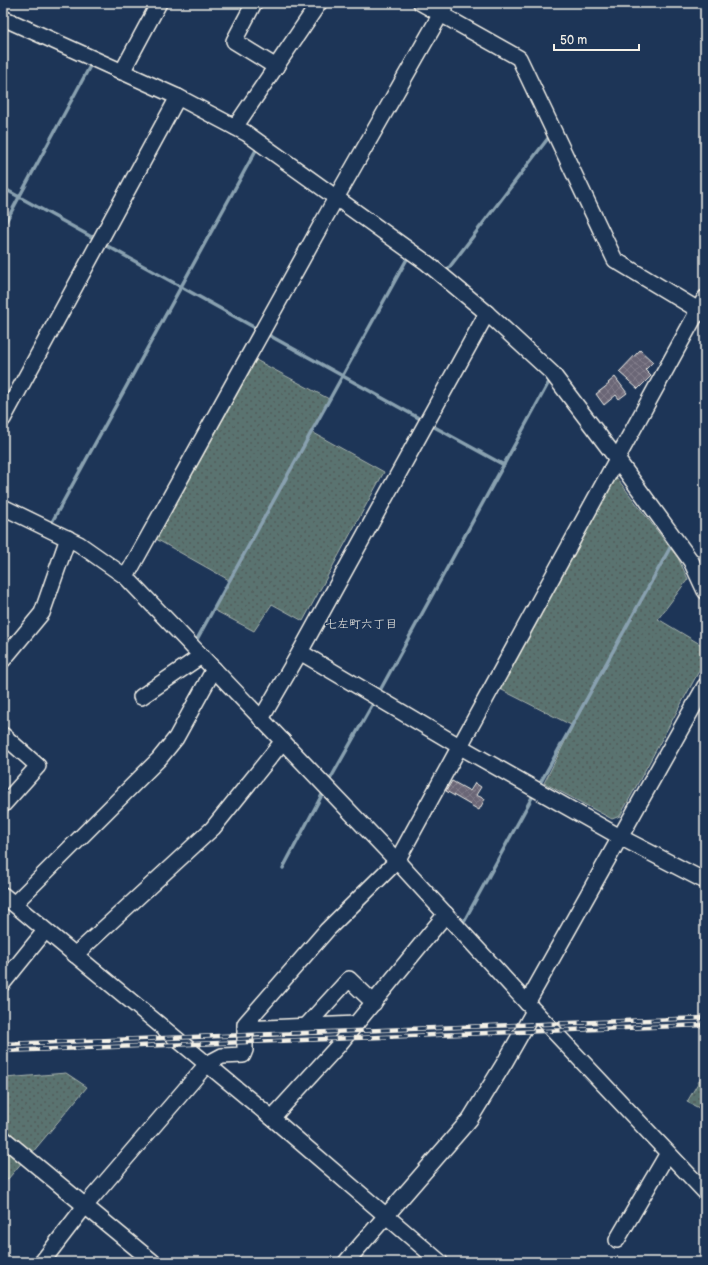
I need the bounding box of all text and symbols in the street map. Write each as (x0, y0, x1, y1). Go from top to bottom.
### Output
scale bar (554, 26, 639, 52)
text: 50 m (560, 33, 587, 48)
district label: 七左町六丁目 (325, 617, 397, 632)

